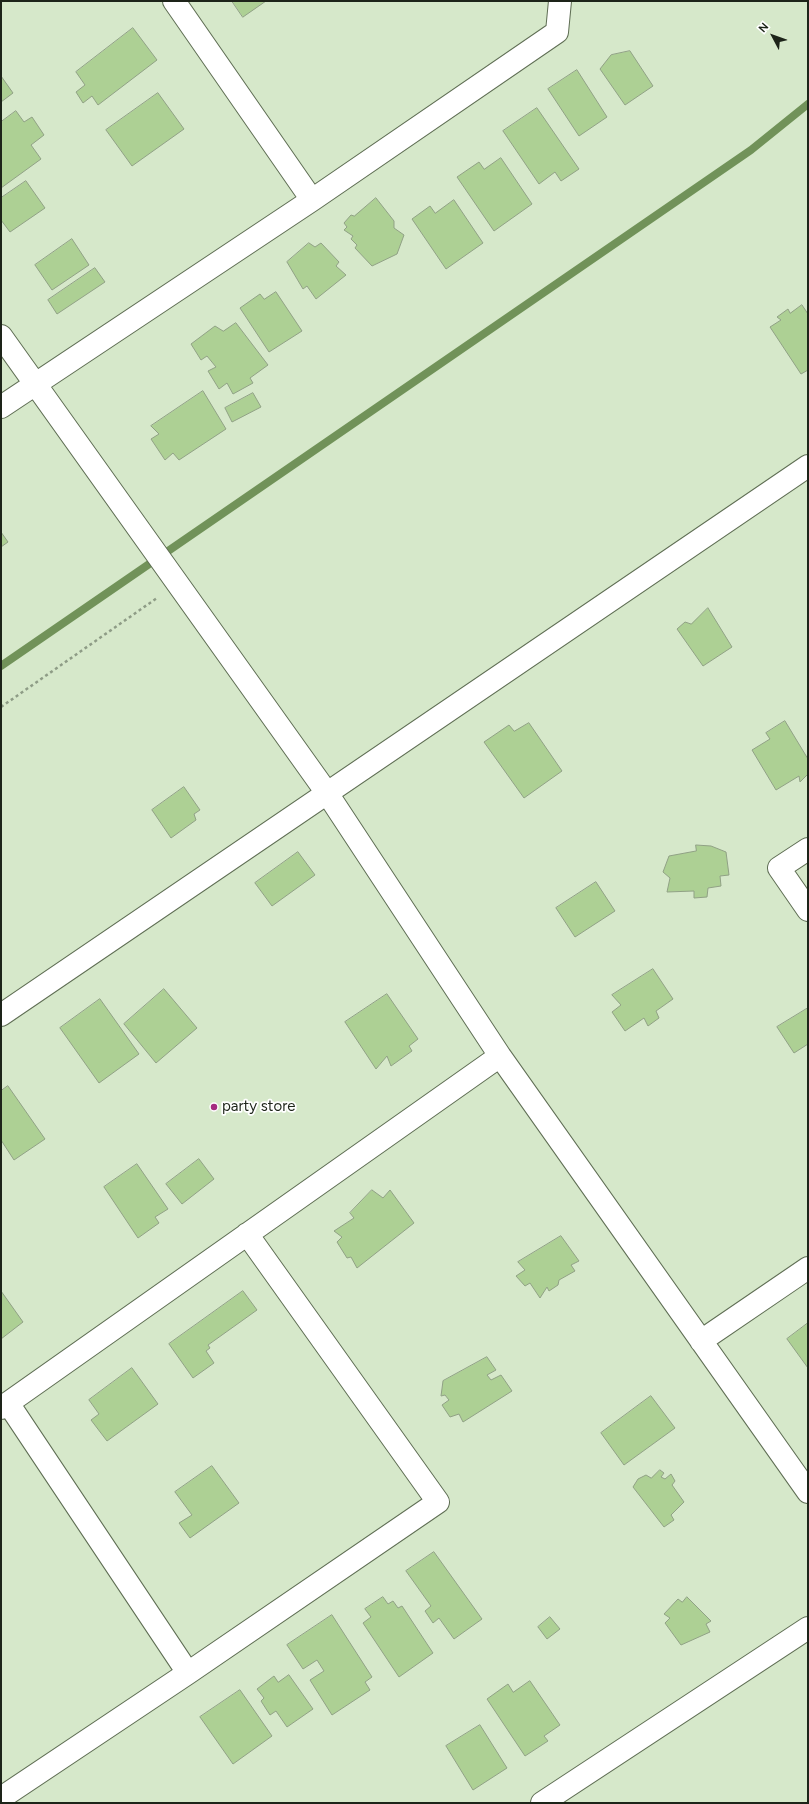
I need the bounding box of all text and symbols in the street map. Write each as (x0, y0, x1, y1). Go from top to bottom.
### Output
north arrow (753, 16, 793, 56)
text: N (756, 20, 771, 35)
place label: party store (222, 1098, 295, 1116)
marker: party store (209, 1102, 219, 1112)

